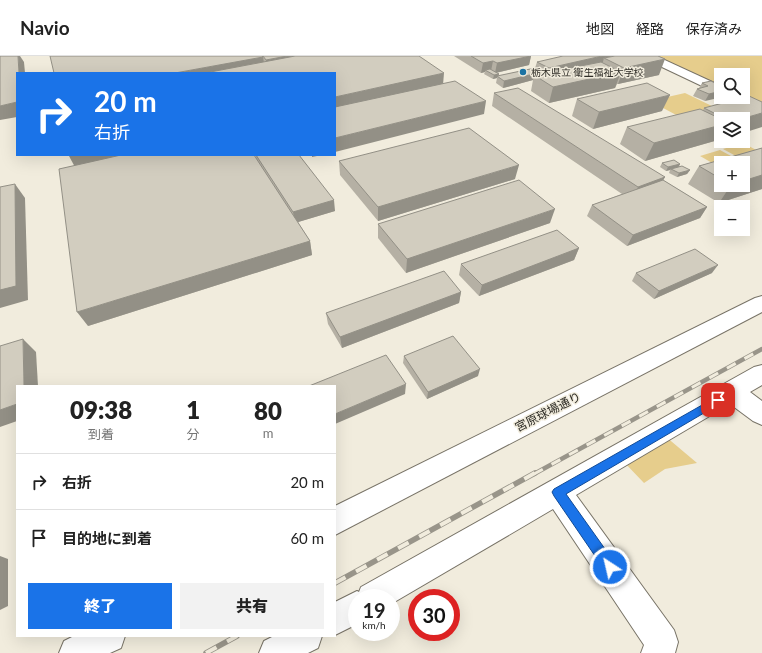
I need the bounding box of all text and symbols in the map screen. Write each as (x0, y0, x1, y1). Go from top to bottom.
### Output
text: Navio (20, 16, 70, 39)
text: 地図 (586, 20, 614, 37)
text: 経路 (636, 20, 664, 37)
text: 保存済み (686, 20, 742, 37)
place label: 栃木県立 衛生福祉大学校 (531, 66, 644, 78)
marker: 栃木県立 衛生福祉大学校 (518, 67, 528, 77)
map controls (714, 68, 750, 236)
button: search (714, 68, 750, 104)
text: 20 m (94, 84, 157, 118)
icon: right (28, 88, 80, 140)
button: layers (714, 112, 750, 148)
text: 右折 (94, 121, 130, 143)
button: + (714, 156, 750, 192)
button: − (714, 200, 750, 236)
pin (701, 383, 735, 417)
street label: 宮原球場通り (512, 389, 583, 435)
icon: arrive (707, 389, 729, 411)
text: 09:38 (70, 395, 132, 424)
text: 1 (186, 395, 200, 424)
text: 80 (254, 396, 282, 425)
text: m (263, 425, 273, 441)
text: 到着 (88, 426, 114, 442)
text: 分 (187, 426, 200, 442)
icon: right (28, 471, 50, 493)
text: 右折 (62, 473, 92, 491)
text: 20 m (290, 473, 324, 491)
icon: arrive (28, 527, 50, 549)
text: 目的地に到着 (62, 529, 152, 547)
text: 60 m (290, 529, 324, 547)
position arrow (589, 546, 631, 588)
button: 終了 (28, 583, 172, 629)
button: 共有 (180, 583, 324, 629)
speed limit sign: 30 (408, 589, 460, 641)
text: 19 (362, 598, 386, 622)
text: km/h (362, 619, 386, 631)

